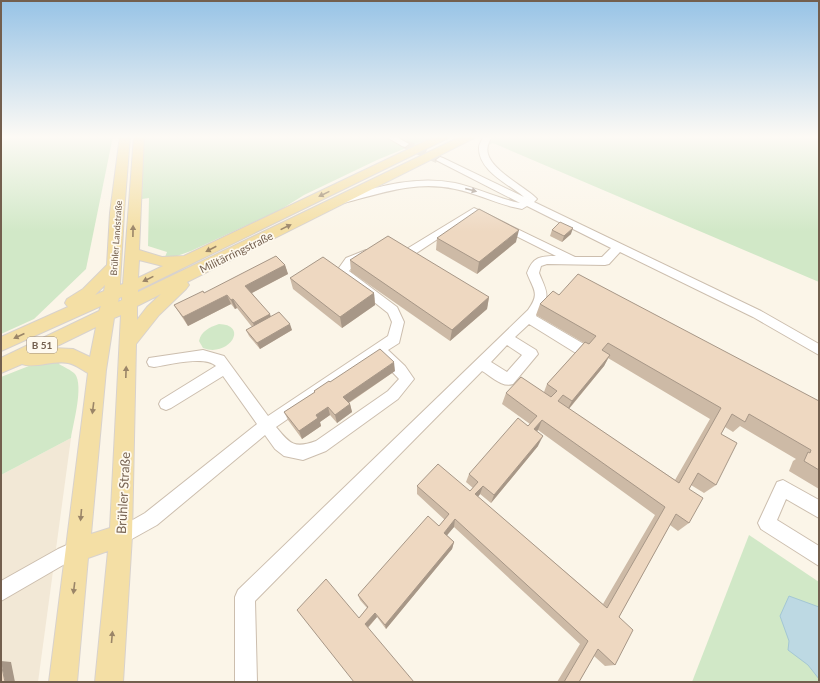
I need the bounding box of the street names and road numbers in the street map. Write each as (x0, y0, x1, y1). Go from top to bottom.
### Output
street label: Brühler Landstraße (108, 200, 124, 276)
street label: Militärringstraße (197, 228, 275, 275)
road number: B 51 (27, 337, 57, 353)
street label: Brühler Straße (113, 451, 133, 534)

